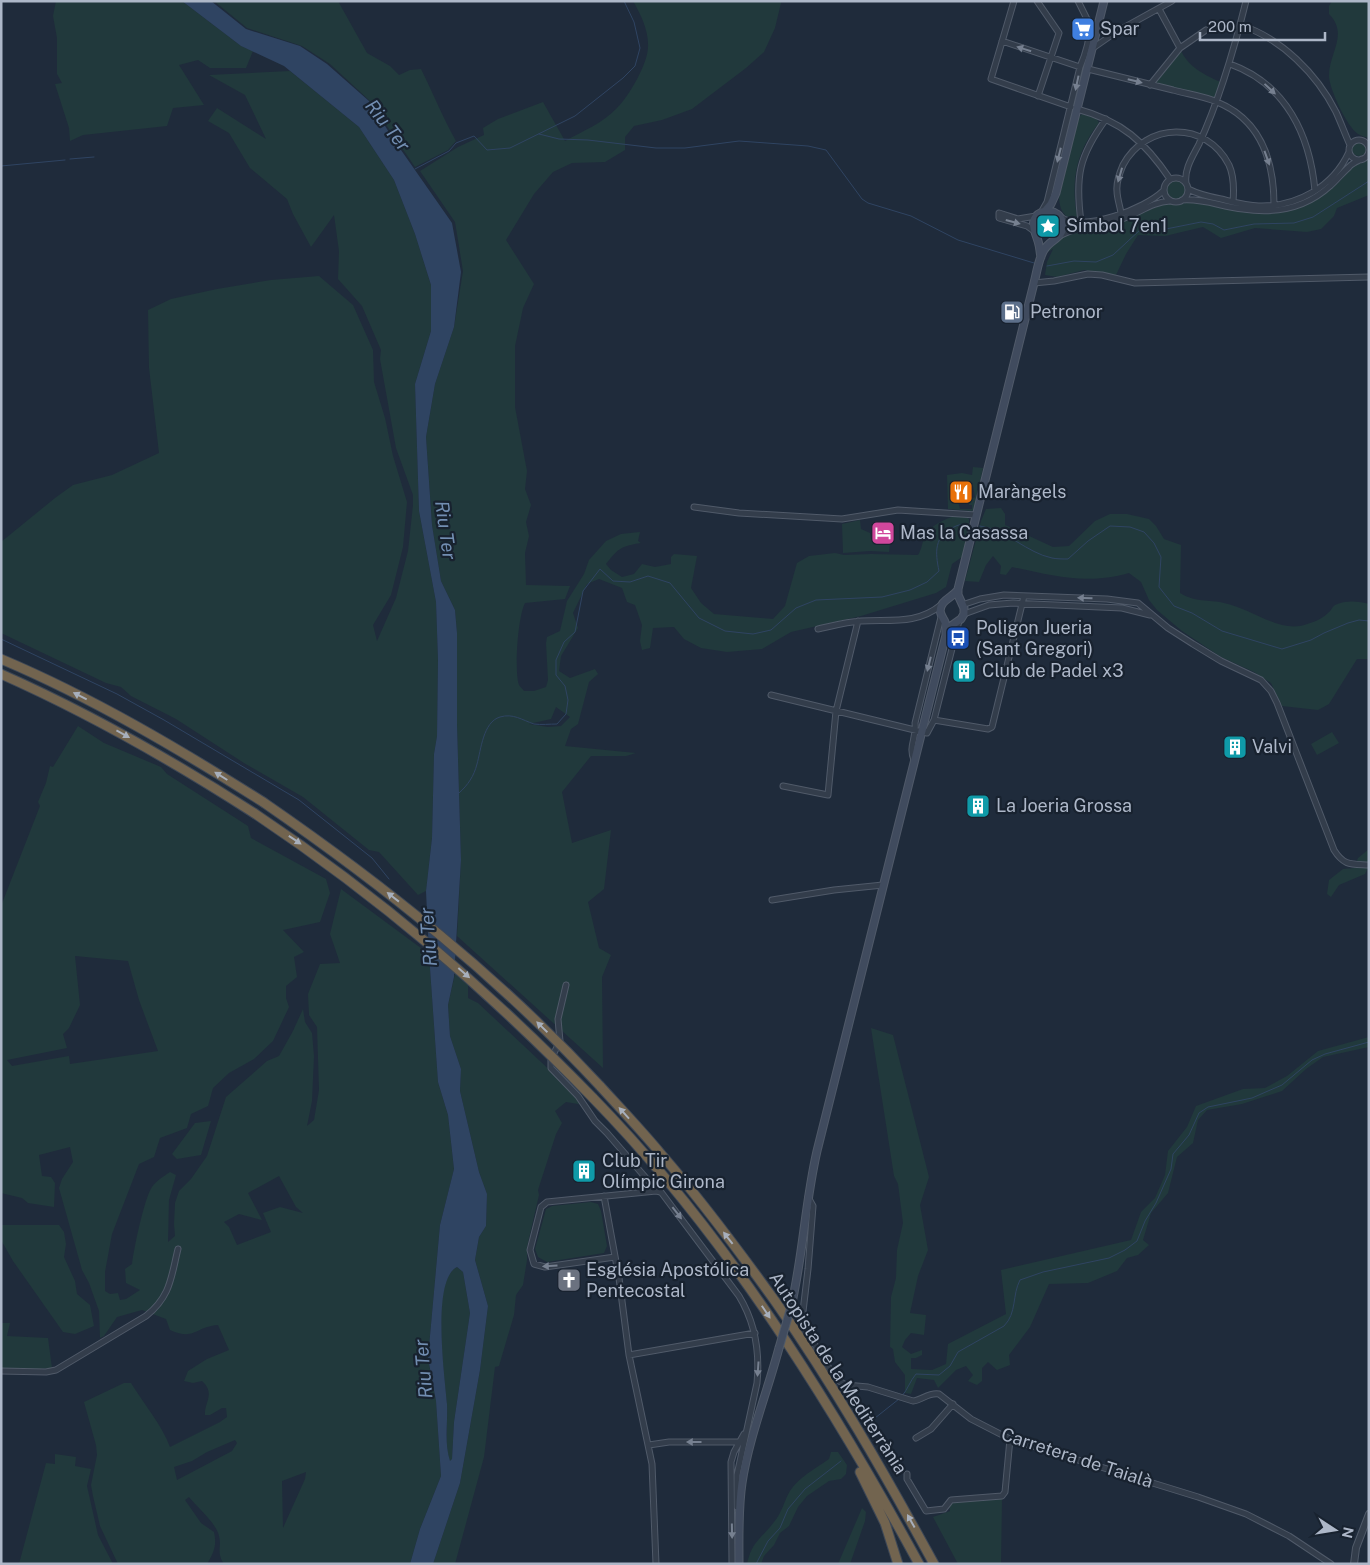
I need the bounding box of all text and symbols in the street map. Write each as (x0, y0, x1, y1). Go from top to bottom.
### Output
scale bar (1200, 10, 1325, 42)
supermarket icon: Spar (1070, 16, 1096, 42)
place label: Spar (1100, 18, 1140, 39)
text: 200 m (1208, 18, 1252, 35)
one-way arrow (1017, 44, 1032, 52)
one-way arrow (1072, 75, 1080, 91)
one-way arrow (1128, 77, 1143, 85)
one-way arrow (1264, 83, 1276, 95)
water label: Riu Ter (361, 95, 415, 156)
one-way arrow (1055, 147, 1063, 162)
one-way arrow (1263, 151, 1271, 166)
one-way arrow (1116, 167, 1124, 182)
place icon: Símbol 7en1 (1035, 213, 1061, 239)
place label: Símbol 7en1 (1066, 215, 1168, 236)
one-way arrow (1005, 218, 1020, 226)
fuel station icon: Petronor (999, 299, 1025, 325)
place label: Petronor (1030, 301, 1103, 322)
restaurant icon: Maràngels (948, 479, 974, 505)
place label: Maràngels (978, 481, 1066, 502)
water label: Riu Ter (431, 499, 461, 562)
hotel icon: Mas la Casassa (870, 520, 896, 546)
place label: Mas la Casassa (900, 522, 1028, 543)
one-way arrow (1076, 593, 1092, 601)
place label: Poligon Jueria (Sant Gregori) (976, 617, 1093, 659)
bus stop icon: Poligon Jueria (Sant Gregori) (945, 625, 971, 651)
one-way arrow (925, 657, 933, 672)
building icon: Club de Padel x3 (951, 658, 977, 684)
place label: Club de Padel x3 (982, 660, 1124, 681)
one-way arrow (73, 692, 87, 700)
one-way arrow (116, 730, 131, 738)
building icon: Valvi (1222, 734, 1248, 760)
place label: Valvi (1252, 736, 1292, 757)
one-way arrow (215, 771, 228, 781)
building icon: La Joeria Grossa (965, 793, 991, 819)
place label: La Joeria Grossa (996, 795, 1132, 816)
one-way arrow (288, 835, 301, 845)
one-way arrow (387, 891, 400, 902)
water label: Riu Ter (415, 906, 441, 967)
one-way arrow (457, 967, 469, 979)
one-way arrow (536, 1021, 548, 1033)
one-way arrow (618, 1107, 630, 1119)
place label: Club Tir Olímpic Girona (602, 1150, 725, 1192)
building icon: Club Tir Olímpic Girona (571, 1158, 597, 1184)
one-way arrow (672, 1206, 683, 1219)
one-way arrow (723, 1231, 733, 1245)
place label: Església Apostólica Pentecostal (586, 1259, 749, 1301)
one-way arrow (541, 1262, 557, 1270)
church icon: Església Apostólica Pentecostal (556, 1267, 582, 1293)
street label: Autopista de la Mediterrània (765, 1268, 912, 1478)
one-way arrow (761, 1305, 771, 1319)
water label: Riu Ter (409, 1338, 437, 1399)
one-way arrow (754, 1361, 762, 1377)
street label: Carretera de Taialà (999, 1423, 1156, 1492)
one-way arrow (685, 1438, 701, 1446)
north arrow (1310, 1505, 1360, 1555)
one-way arrow (907, 1514, 915, 1528)
one-way arrow (728, 1523, 736, 1539)
text: N (1339, 1526, 1357, 1540)

